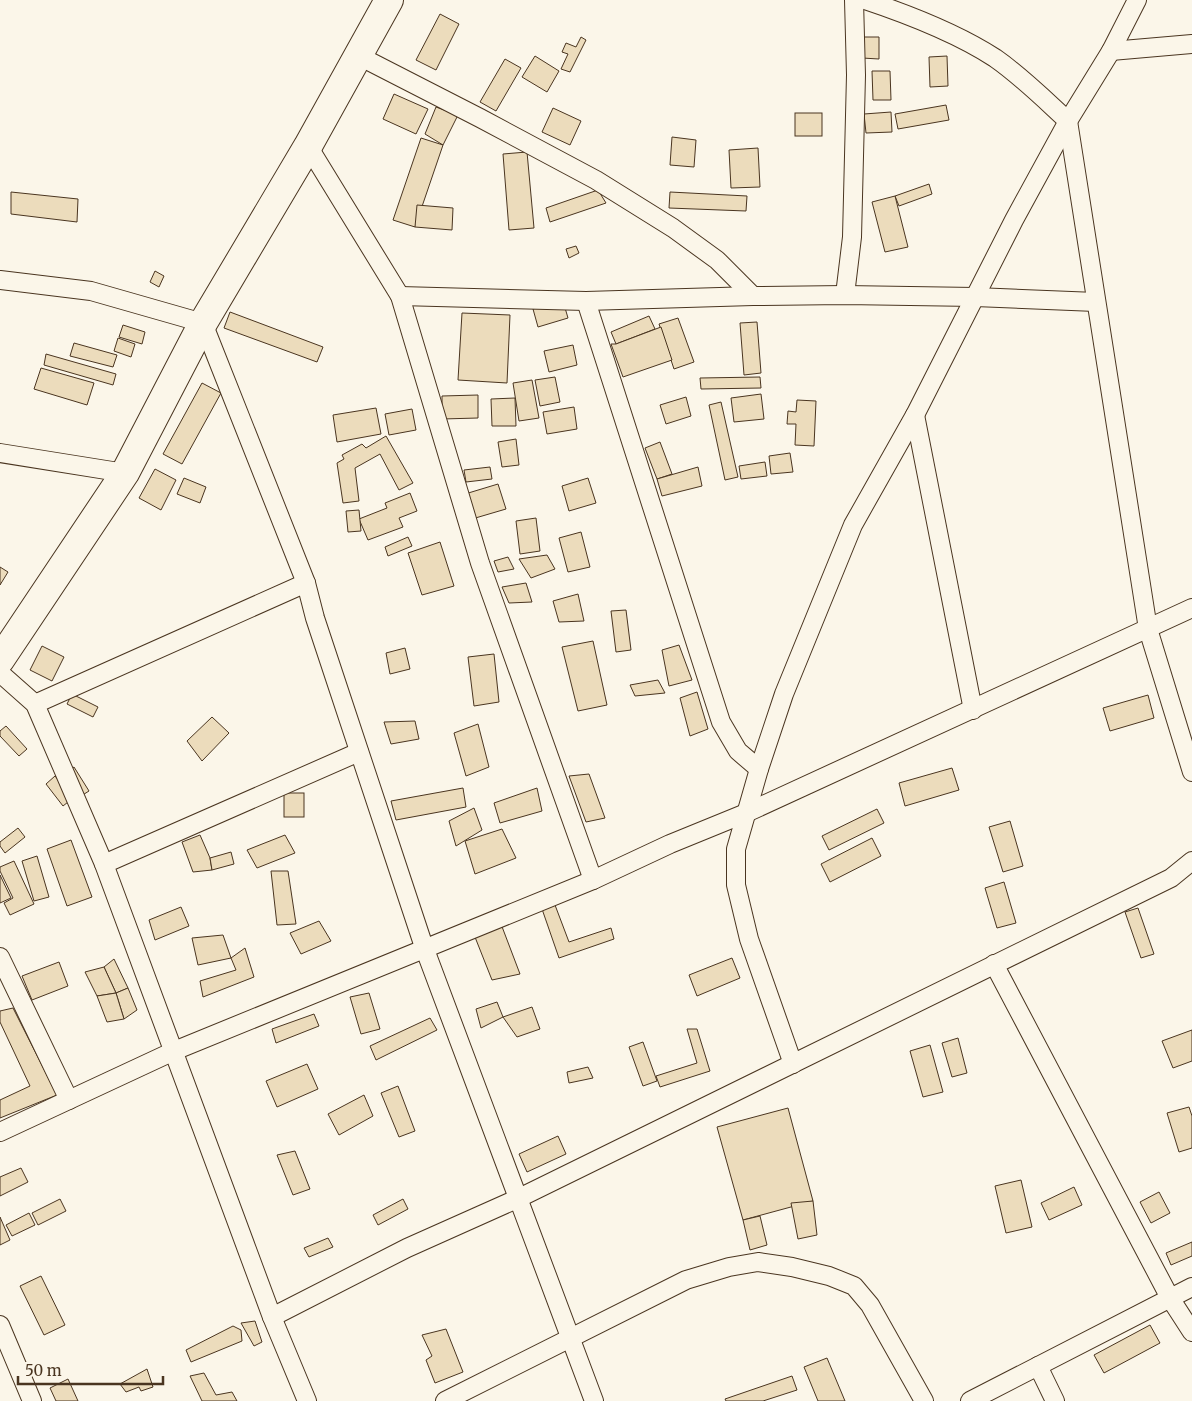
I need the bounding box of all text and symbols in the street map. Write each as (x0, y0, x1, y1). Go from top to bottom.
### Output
scale bar (18, 1354, 162, 1386)
text: 50 m (25, 1361, 62, 1380)

